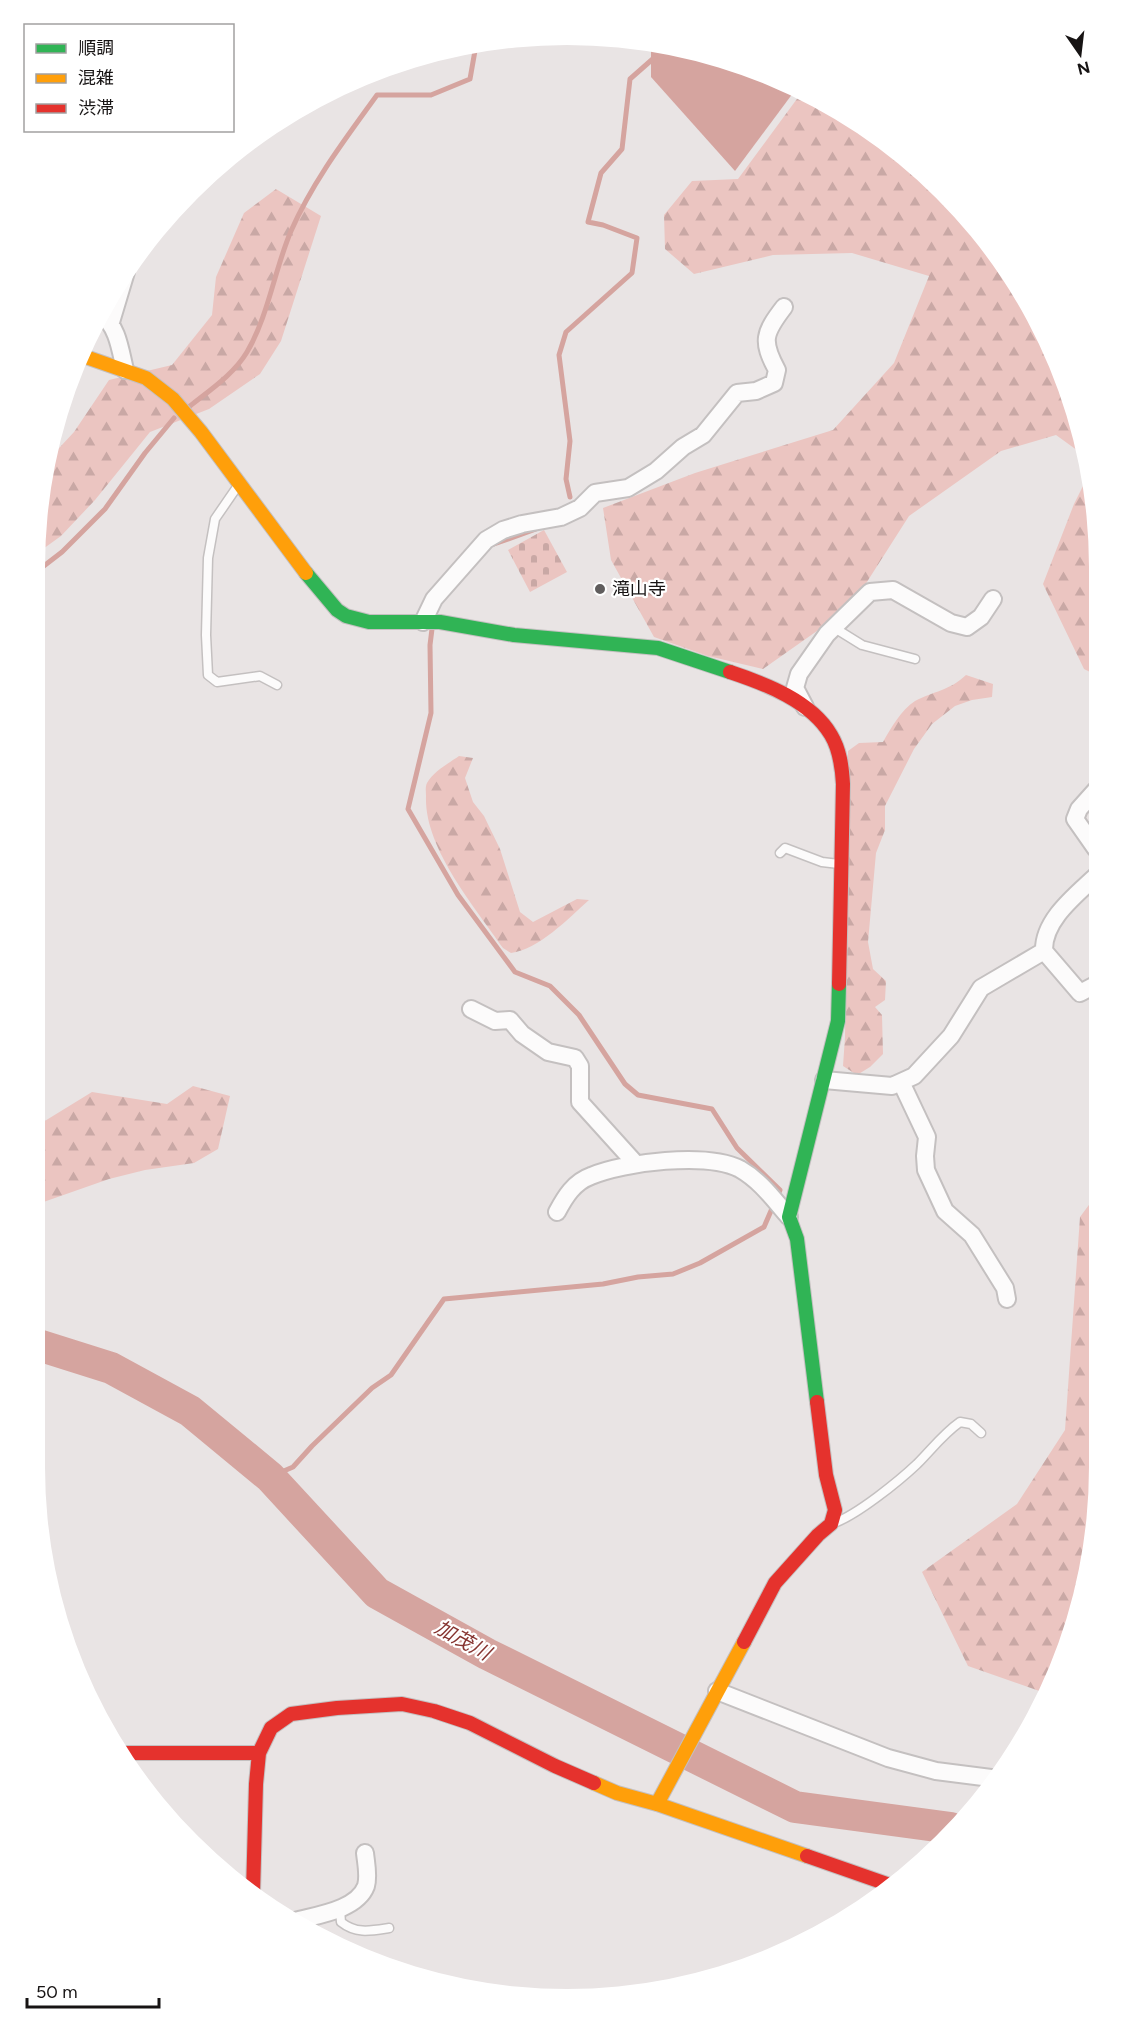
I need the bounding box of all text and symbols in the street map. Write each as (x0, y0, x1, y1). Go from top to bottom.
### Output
legend (24, 24, 234, 132)
north arrow (1050, 24, 1110, 84)
text: 順調 (78, 37, 114, 59)
text: N (1075, 57, 1092, 79)
text: 混雑 (78, 67, 114, 89)
text: 渋滞 (78, 97, 114, 119)
place label: 滝山寺 (612, 578, 666, 600)
marker: 滝山寺 (593, 582, 607, 596)
water label: 加茂川 (431, 1615, 497, 1666)
scale bar (27, 1971, 159, 2009)
text: 50 m (36, 1981, 78, 2003)

